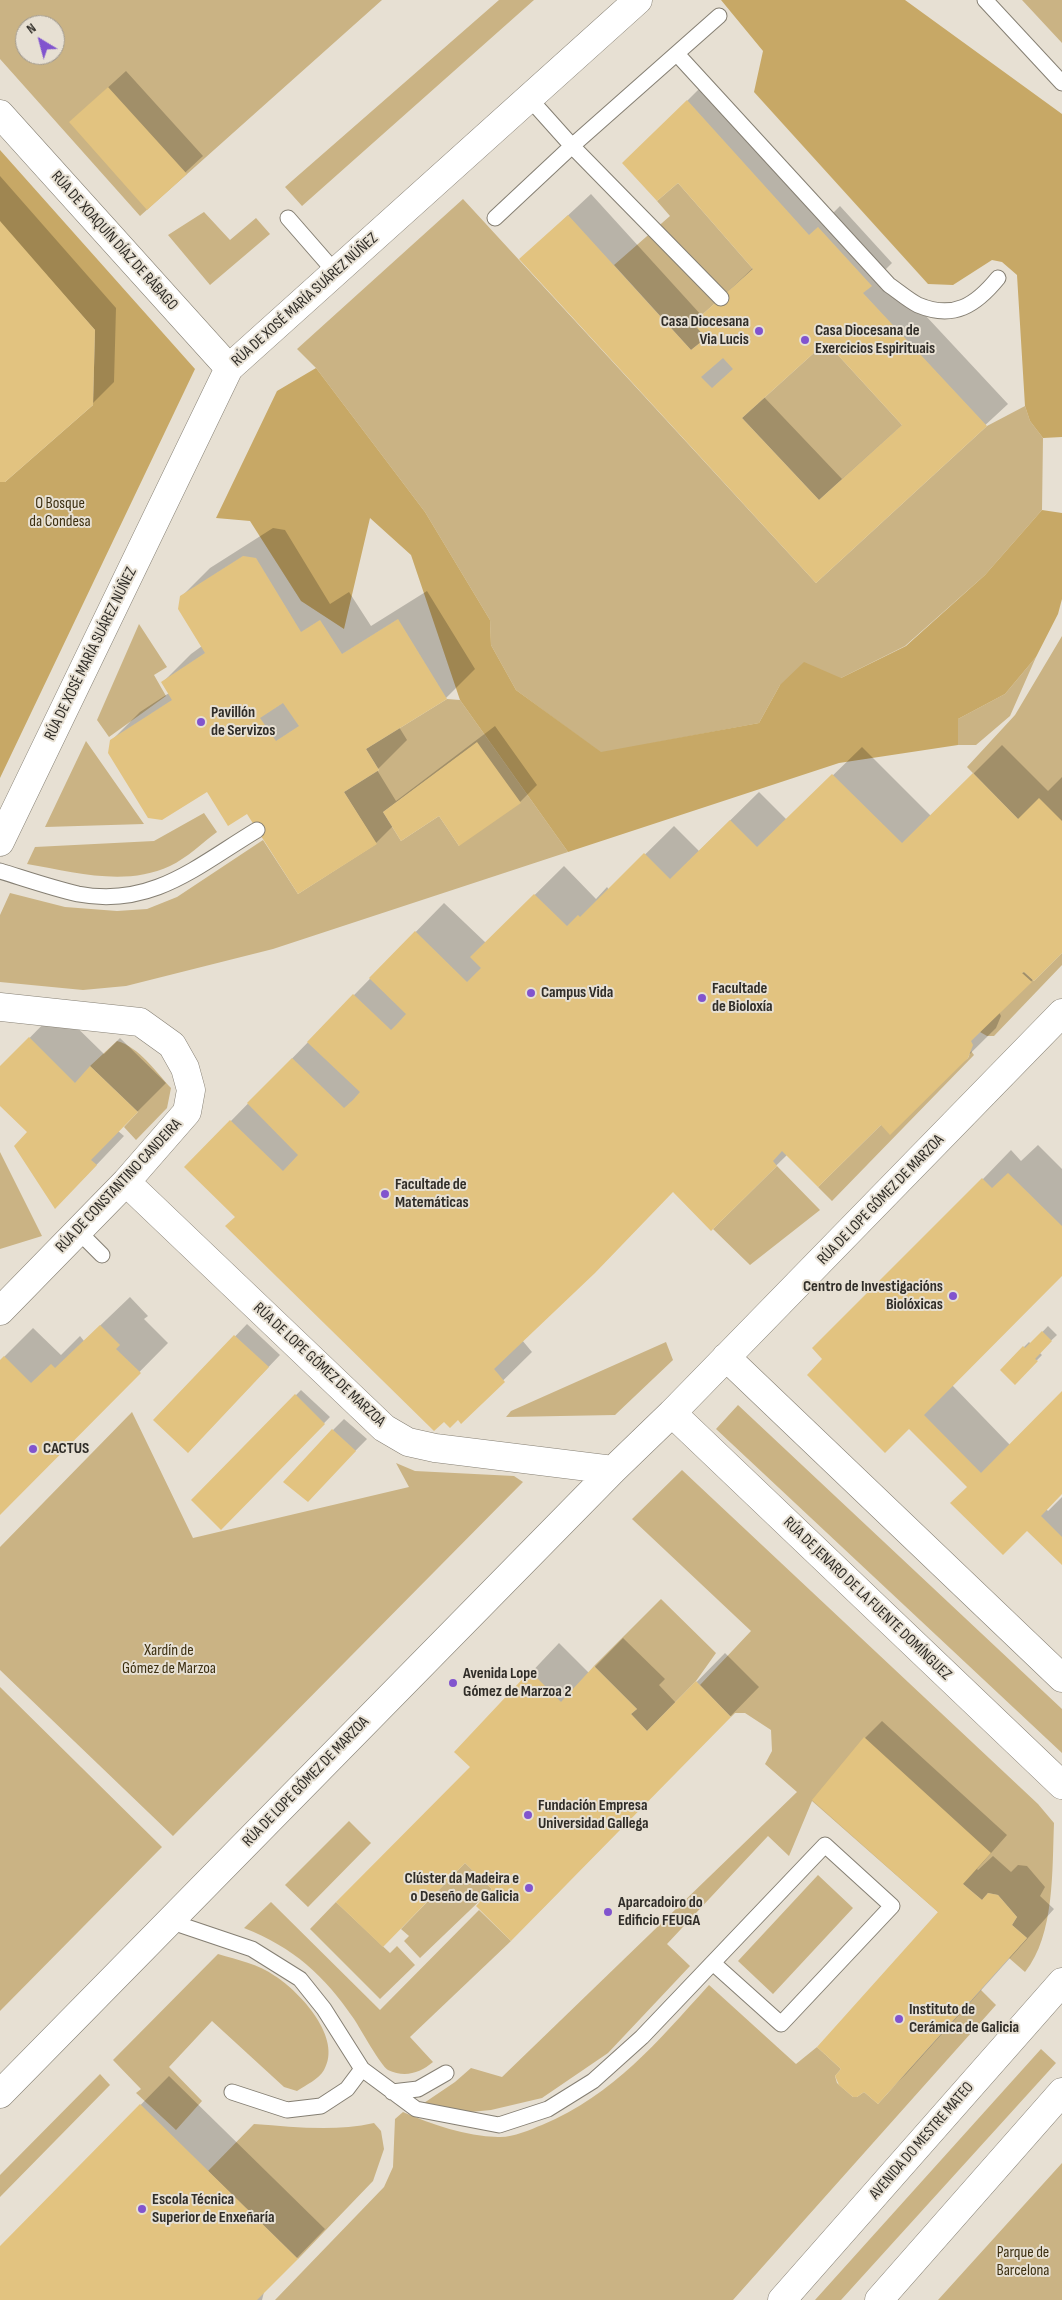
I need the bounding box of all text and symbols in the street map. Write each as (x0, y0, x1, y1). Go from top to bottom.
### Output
north arrow (15, 15, 65, 65)
text: N (23, 19, 39, 37)
street label: RÚA DE XOAQUÍN DÍAZ DE RÁBAGO (46, 168, 182, 314)
street label: RÚA DE XOSÉ MARÍA SUÁREZ NÚÑEZ (228, 229, 382, 371)
place label: Casa Diocesana Via Lucis (661, 312, 749, 350)
place label: Casa Diocesana de Exercicios Espirituais (815, 321, 935, 359)
marker: Casa Diocesana Via Lucis (753, 325, 765, 337)
marker: Casa Diocesana de Exercicios Espirituais (799, 334, 811, 346)
park label: O Bosque da Condesa (29, 494, 91, 532)
street label: RÚA DE XOSÉ MARÍA SUÁREZ NÚÑEZ (41, 564, 141, 744)
place label: Pavillón de Servizos (211, 703, 275, 741)
marker: Pavillón de Servizos (195, 716, 207, 728)
place label: Facultade de Bioloxía (712, 979, 773, 1017)
place label: Campus Vida (541, 983, 613, 1003)
marker: Campus Vida (525, 987, 537, 999)
marker: Facultade de Bioloxía (696, 992, 708, 1004)
street label: RÚA DE CONSTANTINO CANDEIRA (52, 1115, 186, 1257)
street label: RÚA DE LOPE GÓMEZ DE MARZOA (814, 1131, 948, 1269)
place label: Facultade de Matemáticas (395, 1175, 469, 1213)
marker: Facultade de Matemáticas (379, 1188, 391, 1200)
place label: Centro de Investigacións Biolóxicas (803, 1277, 943, 1315)
marker: Centro de Investigacións Biolóxicas (947, 1290, 959, 1302)
street label: RÚA DE LOPE GÓMEZ DE MARZOA (249, 1299, 389, 1431)
place label: CACTUS (43, 1439, 89, 1459)
marker: CACTUS (27, 1443, 39, 1455)
street label: RÚA DE JENARO DE LA FUENTE DOMÍNGUEZ (779, 1513, 955, 1685)
park label: Xardín de Gómez de Marzoa (122, 1641, 216, 1679)
place label: Avenida Lope Gómez de Marzoa 2 (463, 1664, 571, 1702)
marker: Avenida Lope Gómez de Marzoa 2 (447, 1677, 459, 1689)
street label: RÚA DE LOPE GÓMEZ DE MARZOA (239, 1713, 373, 1851)
place label: Fundación Empresa Universidad Gallega (538, 1796, 649, 1834)
marker: Fundación Empresa Universidad Gallega (522, 1809, 534, 1821)
place label: Clúster da Madeira e o Deseño de Galicia (405, 1869, 519, 1907)
marker: Clúster da Madeira e o Deseño de Galicia (523, 1882, 535, 1894)
place label: Aparcadoiro do Edificio FEUGA (618, 1893, 703, 1931)
marker: Aparcadoiro do Edificio FEUGA (602, 1906, 614, 1918)
place label: Instituto de Cerámica de Galicia (909, 2000, 1019, 2038)
marker: Instituto de Cerámica de Galicia (893, 2013, 905, 2025)
street label: AVENIDA DO MESTRE MATEO (866, 2078, 978, 2204)
place label: Escola Técnica Superior de Enxeñaría (152, 2190, 275, 2228)
marker: Escola Técnica Superior de Enxeñaría (136, 2203, 148, 2215)
park label: Parque de Barcelona (996, 2243, 1050, 2281)

